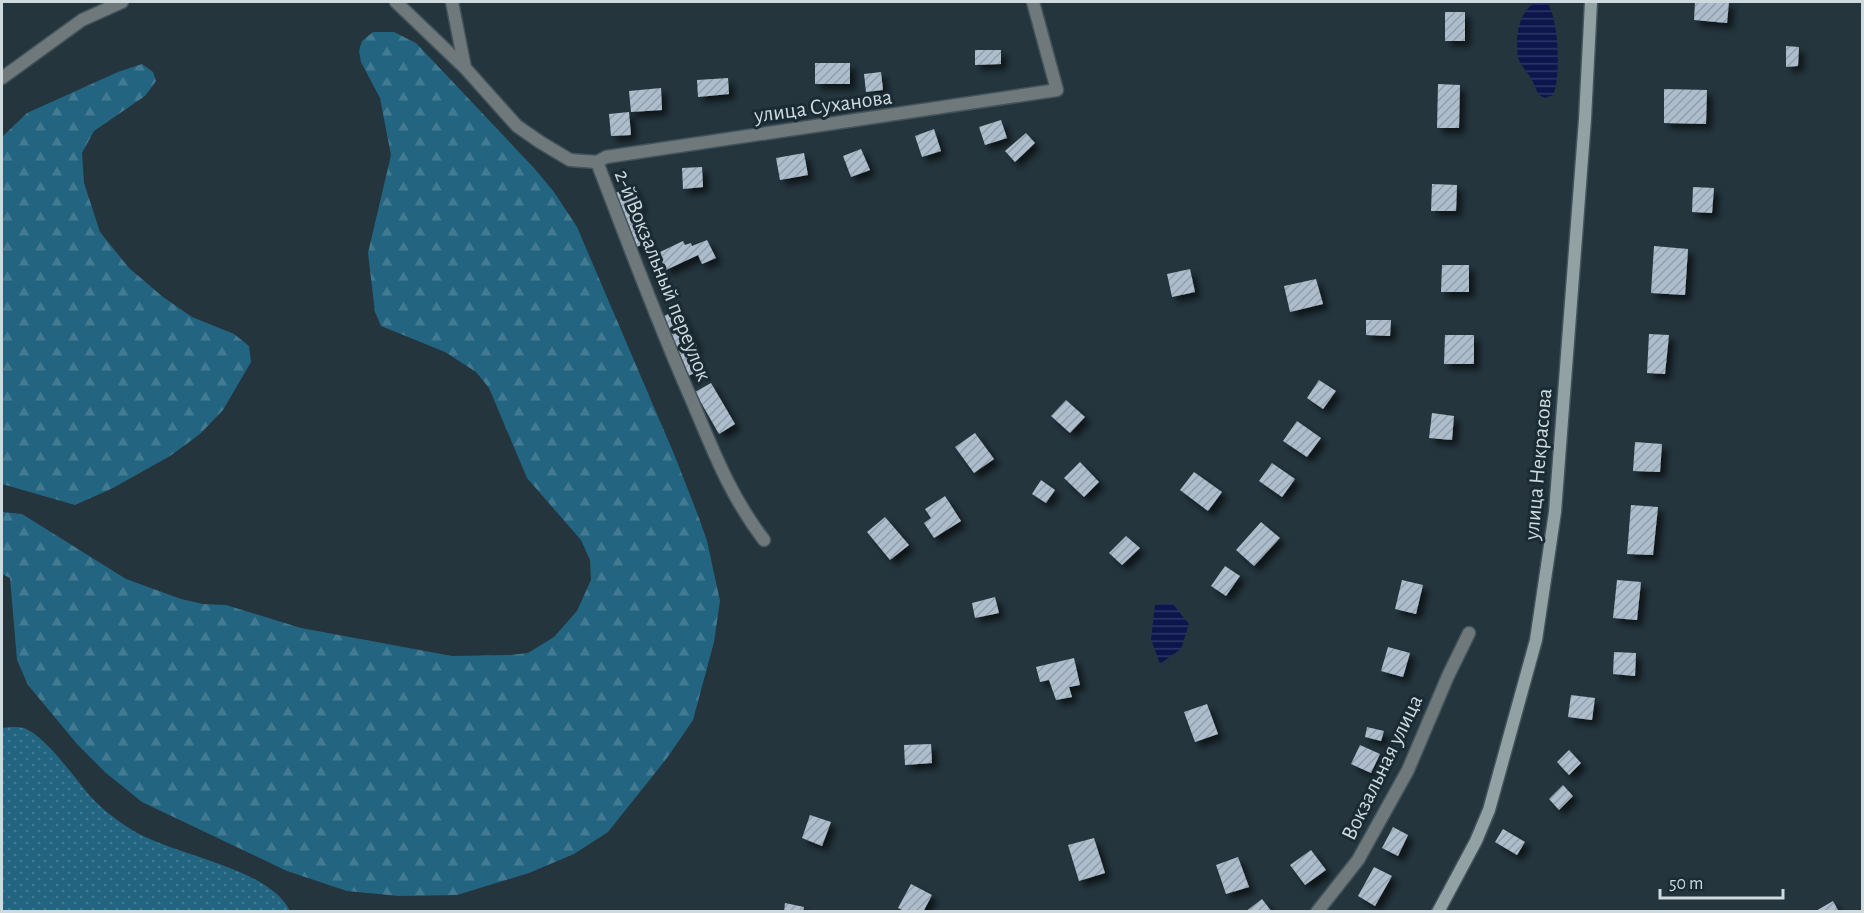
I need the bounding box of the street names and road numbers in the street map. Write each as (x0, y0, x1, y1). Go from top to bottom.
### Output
street label: улица Суханова (752, 85, 894, 127)
street label: 2-й Вокзальный переулок (611, 167, 716, 384)
street label: улица Некрасова (1520, 387, 1556, 542)
street label: Вокзальная улица (1337, 691, 1427, 844)

